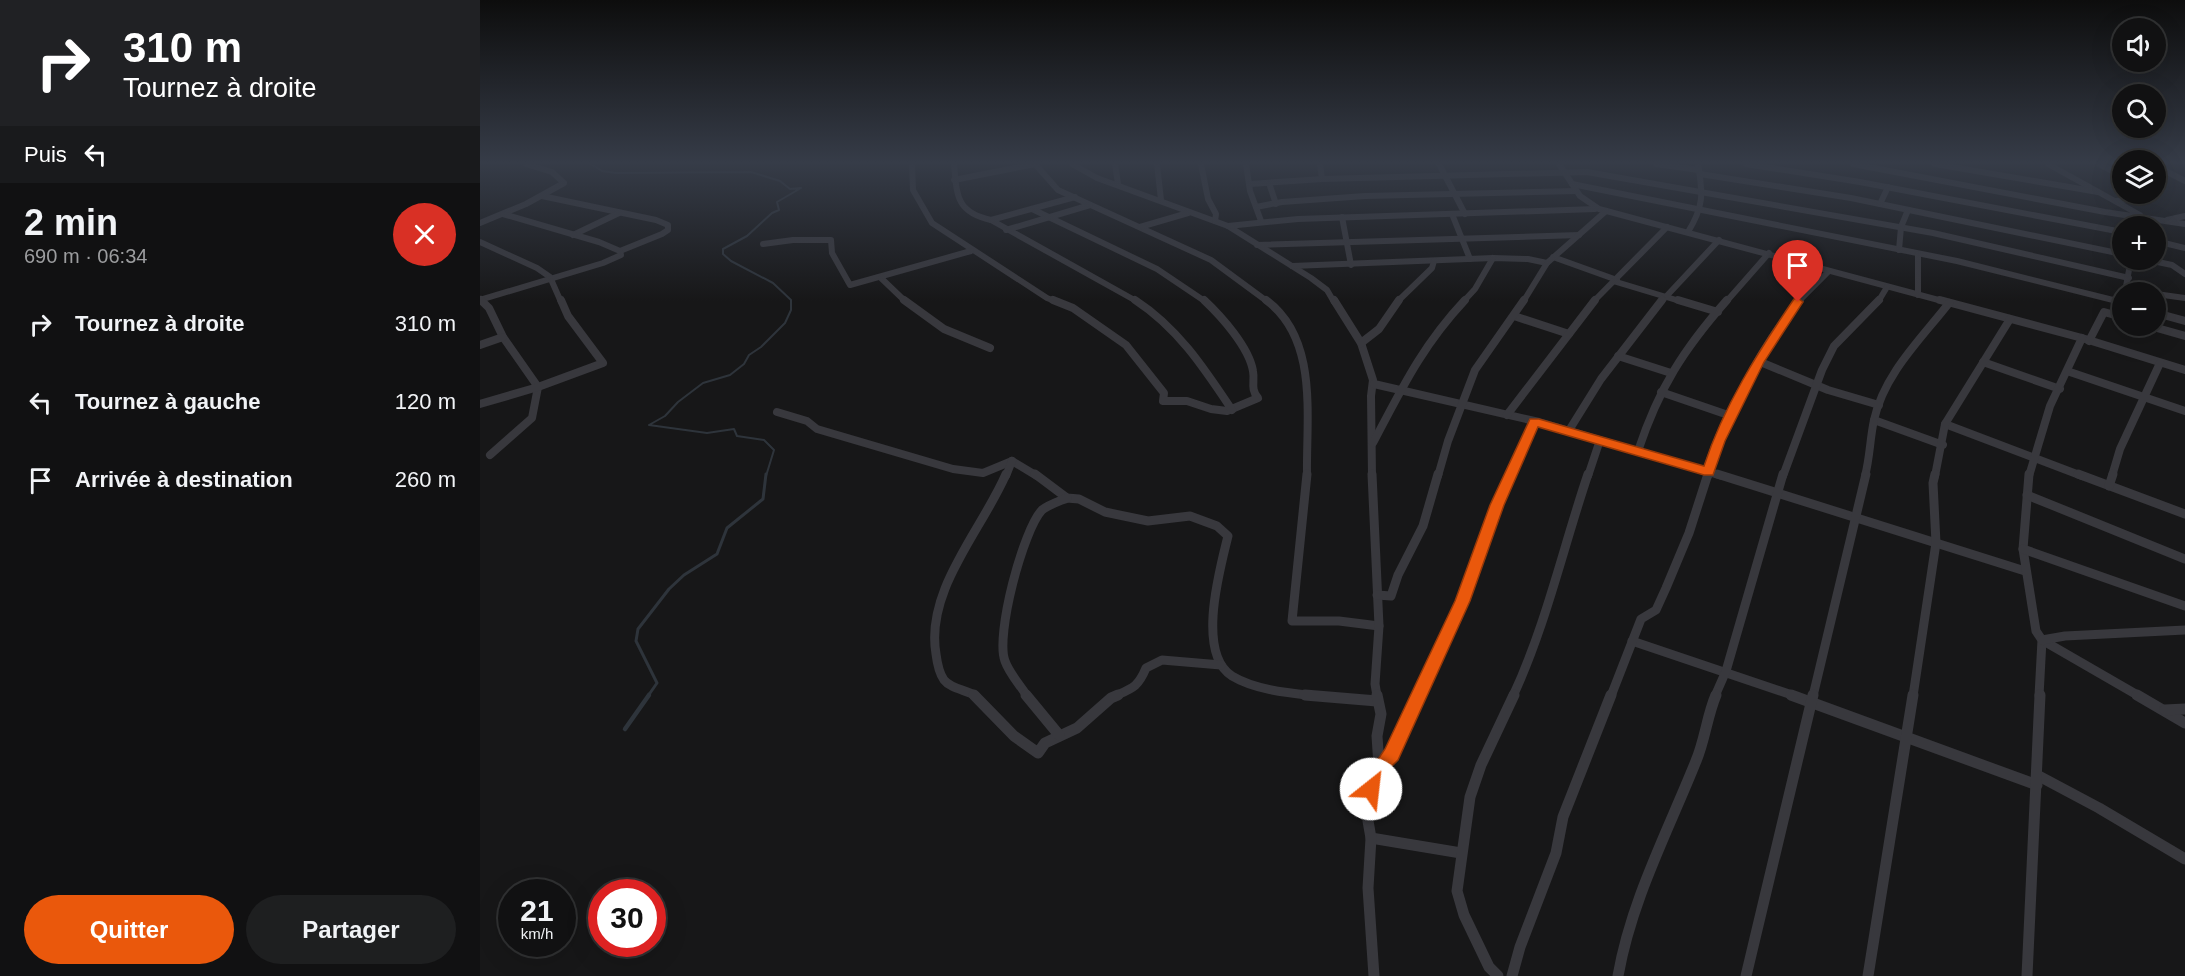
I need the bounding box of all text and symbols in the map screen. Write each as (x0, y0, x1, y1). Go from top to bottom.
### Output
map controls (2112, 18, 2166, 336)
button: sound (2112, 18, 2166, 72)
icon: right (24, 24, 102, 102)
text: 310 m (123, 24, 242, 71)
text: Tournez à droite (123, 73, 317, 103)
button: search (2112, 84, 2166, 138)
icon: left (79, 138, 112, 171)
text: Puis (24, 142, 67, 167)
button: layers (2112, 150, 2166, 204)
text: 2 min (24, 202, 118, 243)
button: close (393, 203, 456, 266)
button: + (2112, 216, 2166, 270)
pin (1772, 240, 1823, 302)
text: 690 m · 06:34 (24, 245, 147, 267)
icon: arrive (1781, 249, 1814, 282)
button: − (2112, 282, 2166, 336)
icon: right (24, 308, 57, 341)
text: Tournez à droite (75, 311, 245, 336)
text: 310 m (395, 311, 456, 336)
icon: left (24, 386, 57, 419)
text: Tournez à gauche (75, 389, 260, 414)
text: 120 m (395, 389, 456, 414)
icon: arrive (24, 464, 57, 497)
text: Arrivée à destination (75, 467, 293, 492)
text: 260 m (395, 467, 456, 492)
position arrow (1339, 757, 1403, 821)
speed limit sign: 30 (588, 879, 666, 957)
text: 21 (520, 894, 554, 927)
button: Quitter (24, 895, 234, 964)
button: Partager (246, 895, 456, 964)
text: km/h (521, 925, 553, 942)

